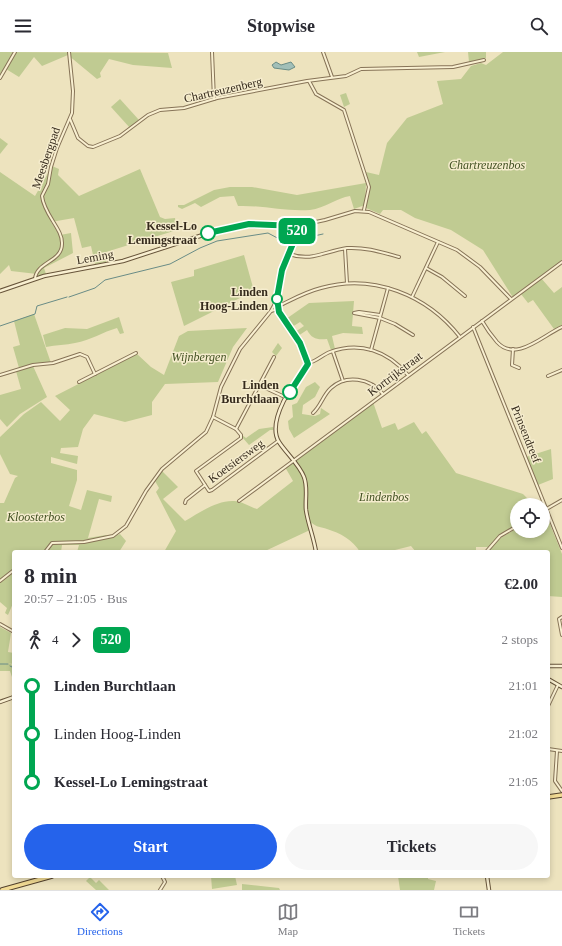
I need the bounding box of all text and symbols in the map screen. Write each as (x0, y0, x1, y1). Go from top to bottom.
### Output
icon: menu (12, 15, 34, 37)
icon: search (528, 15, 550, 37)
text: Stopwise (247, 16, 315, 36)
street label: Chartreuzenberg (183, 74, 263, 106)
street label: Meesbergpad (29, 125, 63, 191)
park label: Chartreuzenbos (449, 158, 525, 172)
line badge: 520 (274, 218, 320, 244)
place label: Kessel-Lo Lemingstraat (128, 219, 197, 247)
text: 520 (287, 223, 308, 238)
marker: Kessel-Lo Lemingstraat (200, 225, 216, 241)
street label: Leming (75, 247, 115, 267)
place label: Linden Hoog-Linden (200, 285, 268, 313)
marker: Linden Hoog-Linden (271, 293, 283, 305)
street label: Kortrijkstraat (365, 349, 426, 399)
park label: Wijnbergen (172, 350, 226, 364)
place label: Linden Burchtlaan (221, 378, 279, 406)
marker: Linden Burchtlaan (282, 384, 298, 400)
street label: Prinsendreef (508, 403, 544, 465)
street label: Koetsiersweg (205, 436, 267, 486)
park label: Lindenbos (358, 490, 409, 504)
map controls (510, 498, 550, 538)
button: locate (510, 498, 550, 538)
park label: Kloosterbos (6, 510, 65, 524)
text: 8 min (24, 563, 77, 588)
text: €2.00 (504, 576, 538, 592)
text: 20:57 – 21:05 · Bus (24, 591, 127, 606)
icon: walk (24, 629, 46, 651)
icon: forward (65, 629, 87, 651)
text: 4 (52, 632, 59, 647)
text: 520 (101, 632, 122, 647)
text: 2 stops (502, 632, 538, 647)
text: Linden Burchtlaan (54, 678, 176, 694)
text: 21:01 (508, 678, 538, 693)
text: Linden Hoog-Linden (54, 726, 181, 742)
text: 21:02 (508, 726, 538, 741)
text: Kessel-Lo Lemingstraat (54, 774, 208, 790)
text: 21:05 (508, 774, 538, 789)
button: Start (24, 824, 277, 870)
button: Tickets (285, 824, 538, 870)
tab: Directions (77, 901, 123, 937)
tab: Map (277, 901, 299, 937)
tab: Tickets (453, 901, 485, 937)

